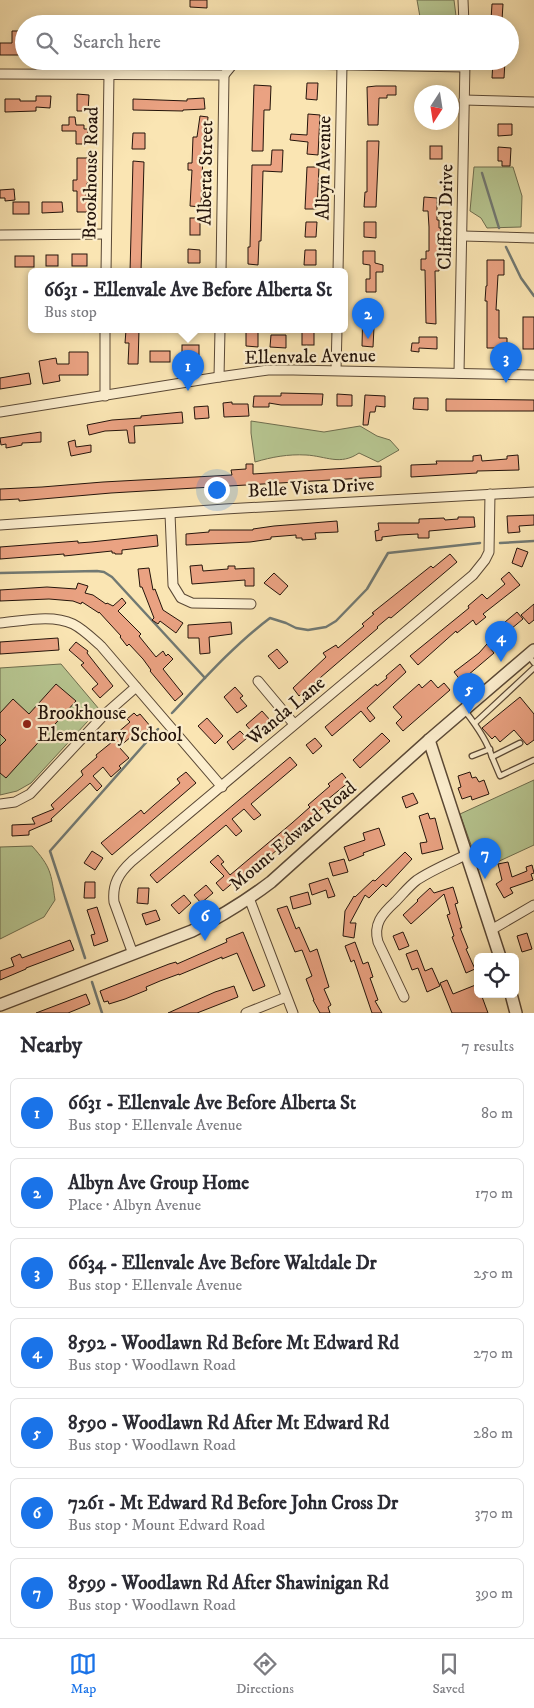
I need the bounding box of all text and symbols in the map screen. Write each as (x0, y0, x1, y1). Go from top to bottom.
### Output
search box (15, 15, 519, 70)
icon: search (33, 29, 61, 57)
text: Search here (73, 31, 161, 54)
north arrow (414, 85, 459, 130)
street label: Brookhouse Road (78, 106, 104, 240)
street label: Albyn Avenue (312, 115, 336, 220)
street label: Alberta Street (194, 120, 218, 226)
street label: Clifford Drive (434, 164, 458, 270)
popup (28, 268, 348, 333)
text: 6631 - Ellenvale Ave Before Alberta St (44, 279, 332, 302)
pin: 2 (352, 298, 384, 339)
text: Bus stop (44, 302, 97, 322)
pin: 3 (490, 342, 522, 383)
street label: Ellenvale Avenue (244, 344, 376, 370)
pin: 1 (172, 350, 204, 391)
street label: Belle Vista Drive (247, 473, 375, 503)
your location (204, 477, 230, 503)
pin: 4 (485, 621, 517, 662)
street label: Wanda Lane (241, 671, 330, 751)
pin: 5 (453, 673, 485, 714)
place label: Brookhouse Elementary School (37, 702, 183, 747)
marker: Brookhouse Elementary School (21, 718, 33, 730)
street label: Mount Edward Road (225, 776, 361, 896)
pin: 7 (469, 838, 501, 879)
pin: 6 (189, 900, 221, 941)
map controls (474, 953, 519, 998)
button: locate (474, 953, 519, 998)
text: Nearby (20, 1033, 82, 1059)
text: 7 results (461, 1036, 514, 1056)
text: 6631 - Ellenvale Ave Before Alberta St (68, 1092, 356, 1115)
text: 1 (34, 1103, 40, 1123)
text: 80 m (481, 1103, 513, 1123)
text: Bus stop · Ellenvale Avenue (68, 1115, 242, 1135)
text: Albyn Ave Group Home (68, 1172, 249, 1195)
text: 2 (33, 1183, 41, 1203)
text: 170 m (475, 1183, 513, 1203)
text: Place · Albyn Avenue (68, 1195, 201, 1215)
text: 6634 - Ellenvale Ave Before Waltdale Dr (68, 1252, 377, 1275)
text: 3 (34, 1263, 40, 1283)
text: 250 m (473, 1263, 513, 1283)
text: Bus stop · Ellenvale Avenue (68, 1275, 242, 1295)
text: 8592 - Woodlawn Rd Before Mt Edward Rd (68, 1332, 399, 1355)
text: 4 (32, 1343, 42, 1363)
text: 270 m (473, 1343, 513, 1363)
text: Bus stop · Woodlawn Road (68, 1355, 236, 1375)
text: 8590 - Woodlawn Rd After Mt Edward Rd (68, 1412, 389, 1435)
text: 5 (33, 1423, 41, 1443)
text: 280 m (473, 1423, 513, 1443)
text: Bus stop · Woodlawn Road (68, 1435, 236, 1455)
text: 7261 - Mt Edward Rd Before John Cross Dr (68, 1492, 398, 1515)
text: 6 (33, 1503, 41, 1523)
text: 370 m (475, 1503, 513, 1523)
text: Bus stop · Mount Edward Road (68, 1515, 265, 1535)
text: 8599 - Woodlawn Rd After Shawinigan Rd (68, 1572, 389, 1595)
text: 7 (33, 1583, 41, 1603)
text: 390 m (475, 1583, 513, 1603)
text: Bus stop · Woodlawn Road (68, 1595, 236, 1615)
tab: Map (69, 1650, 97, 1698)
tab: Directions (236, 1650, 294, 1698)
tab: Saved (433, 1650, 465, 1698)

